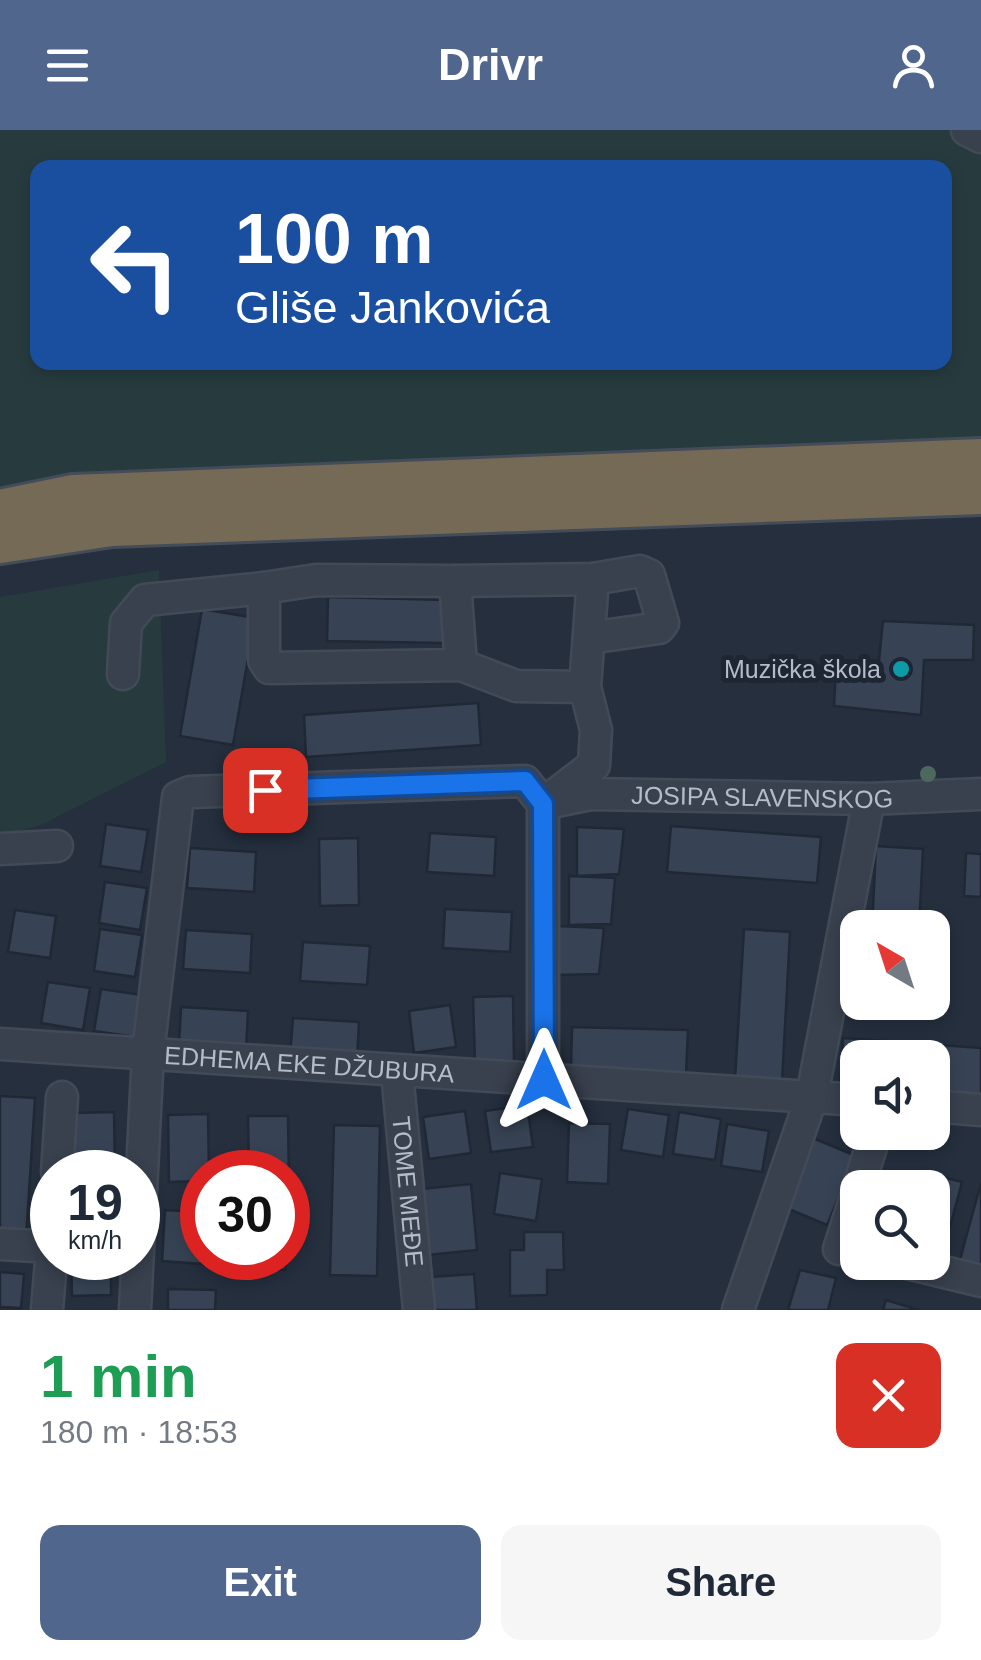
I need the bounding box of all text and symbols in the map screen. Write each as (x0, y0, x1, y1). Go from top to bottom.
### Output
icon: menu (40, 38, 95, 93)
icon: person (886, 38, 941, 93)
text: Drivr (438, 39, 543, 90)
icon: left (70, 200, 200, 330)
text: 100 m (235, 200, 433, 278)
text: Gliše Jankovića (235, 282, 550, 333)
place label: Muzička škola (724, 655, 881, 683)
marker: Muzička škola (890, 658, 912, 680)
pin (223, 748, 308, 833)
icon: arrive (238, 763, 293, 818)
street label: JOSIPA SLAVENSKOG (631, 781, 894, 813)
north arrow (840, 910, 950, 1020)
map controls (840, 910, 950, 1280)
position arrow (492, 1028, 596, 1132)
button: sound (840, 1040, 950, 1150)
street label: EDHEMA EKE DŽUBURA (163, 1041, 456, 1088)
street label: TOME MEĐE (387, 1115, 429, 1268)
speed limit sign: 30 (180, 1150, 310, 1280)
button: search (840, 1170, 950, 1280)
text: 19 (67, 1175, 123, 1231)
text: km/h (68, 1226, 122, 1254)
text: 1 min (40, 1343, 197, 1410)
button: close (836, 1343, 941, 1448)
text: 180 m · 18:53 (40, 1414, 237, 1450)
button: Exit (40, 1525, 481, 1640)
button: Share (501, 1525, 941, 1640)

